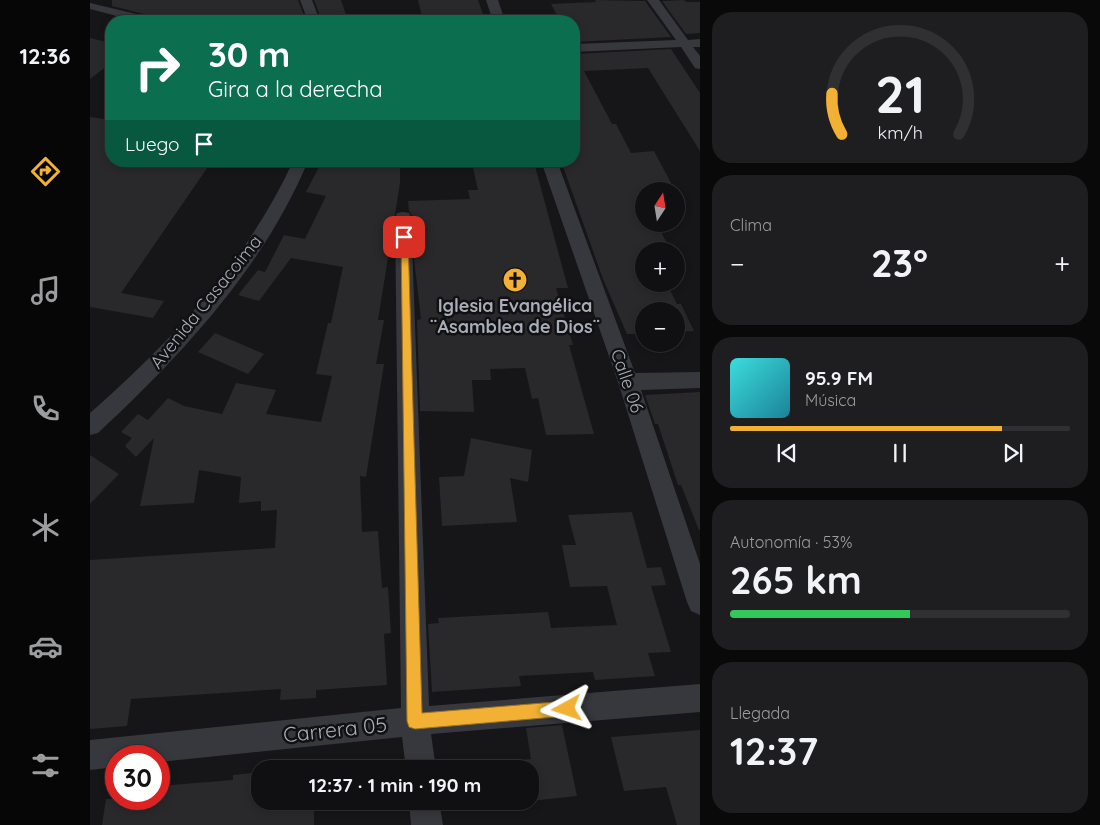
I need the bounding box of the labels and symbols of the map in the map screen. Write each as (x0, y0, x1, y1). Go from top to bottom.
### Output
north arrow (635, 182, 685, 232)
pin (383, 216, 425, 258)
street label: Avenida Casacoima (145, 230, 267, 373)
church icon: Iglesia Evangélica ¨Asamblea de Dios¨ (502, 267, 528, 293)
place label: Iglesia Evangélica ¨Asamblea de Dios¨ (430, 294, 600, 338)
street label: Calle 06 (606, 346, 649, 416)
position arrow (540, 682, 592, 734)
street label: Carrera 05 (282, 711, 388, 747)
speed limit sign: 30 (105, 745, 170, 810)

